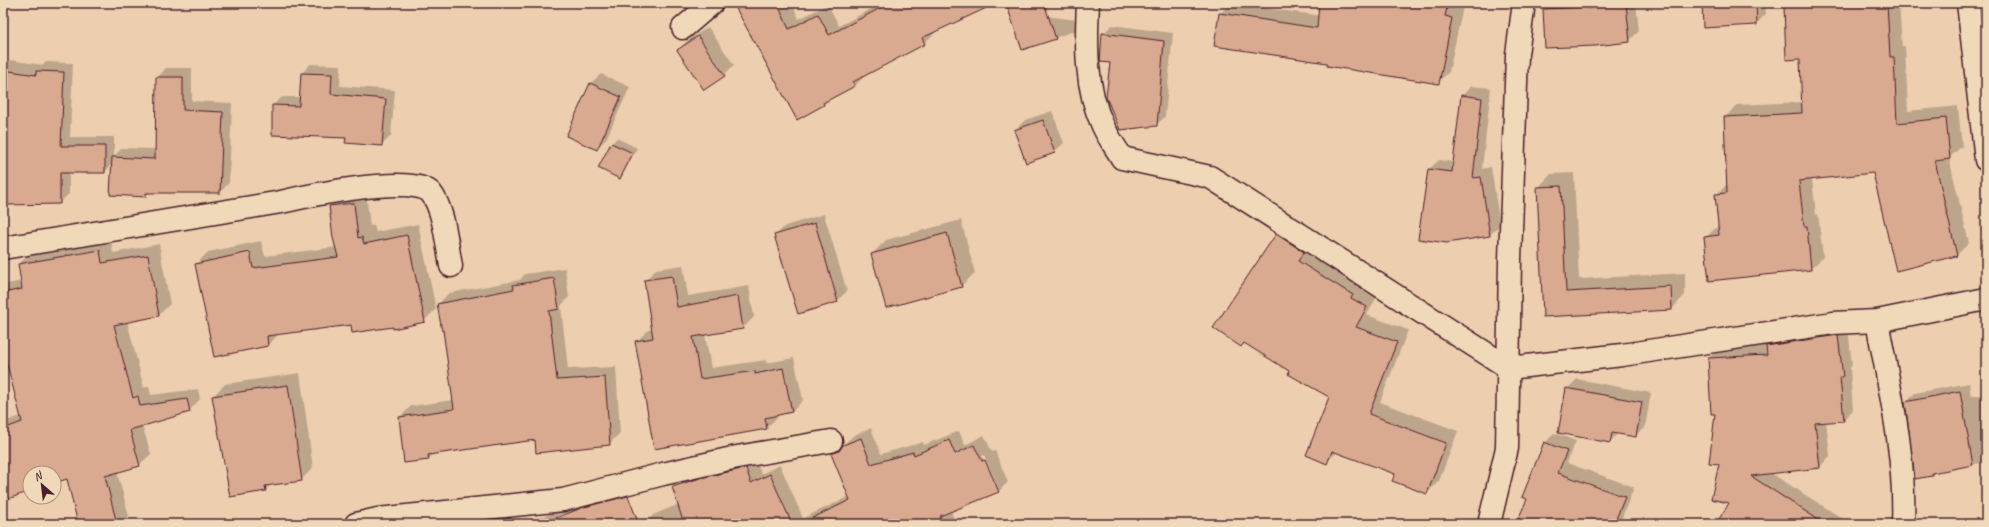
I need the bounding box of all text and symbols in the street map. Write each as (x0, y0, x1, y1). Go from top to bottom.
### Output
north arrow (22, 465, 62, 505)
text: N (31, 467, 46, 484)

